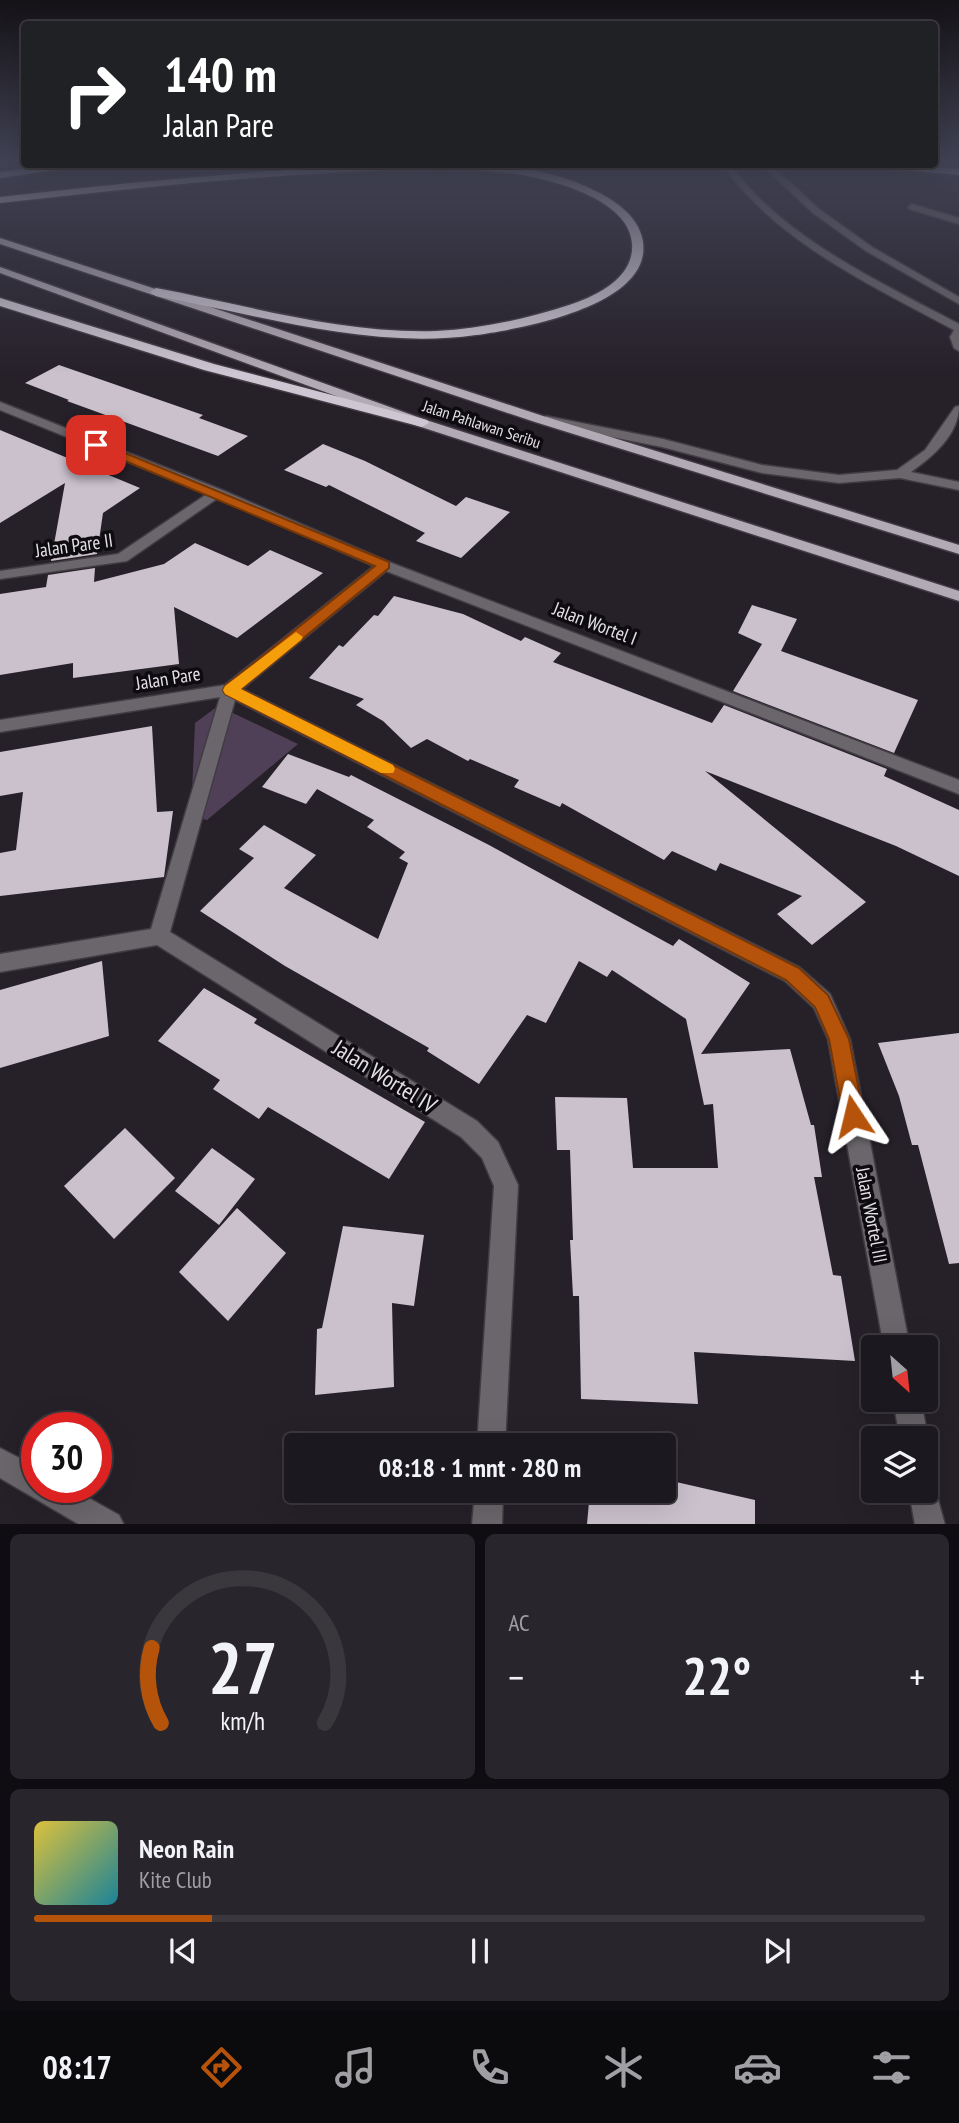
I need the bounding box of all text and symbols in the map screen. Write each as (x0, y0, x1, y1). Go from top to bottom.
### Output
text: 140 m (164, 42, 277, 106)
icon: right (49, 49, 140, 140)
text: Jalan Pare (164, 104, 274, 146)
street label: Jalan Pahlawan Seribu (420, 395, 543, 452)
pin (66, 415, 126, 475)
icon: arrive (77, 426, 115, 464)
street label: Jalan Pare II (33, 528, 114, 562)
street label: Jalan Wortel I (549, 596, 640, 650)
street label: Jalan Pare (133, 661, 202, 695)
street label: Jalan Wortel IV (327, 1032, 443, 1120)
position arrow (816, 1079, 890, 1153)
street label: Jalan Wortel III (851, 1164, 893, 1265)
north arrow (861, 1335, 938, 1412)
map controls (861, 1335, 938, 1503)
speed limit sign: 30 (21, 1412, 112, 1503)
button: layers (861, 1426, 938, 1503)
text: 08:18 · 1 mnt · 280 m (379, 1451, 581, 1484)
text: AC (509, 1608, 529, 1637)
text: 27 (207, 1619, 277, 1713)
text: 22° (682, 1642, 751, 1709)
text: − (509, 1652, 524, 1701)
text: + (909, 1652, 925, 1701)
text: km/h (220, 1704, 264, 1736)
text: Neon Rain (139, 1832, 234, 1865)
text: Kite Club (139, 1865, 212, 1894)
icon: previous (164, 1932, 202, 1970)
icon: pause (461, 1932, 499, 1970)
icon: next (758, 1932, 796, 1970)
icon: directions (197, 2043, 246, 2092)
icon: music (331, 2043, 380, 2092)
icon: phone (465, 2043, 514, 2092)
icon: climate (599, 2043, 648, 2092)
icon: car (733, 2043, 782, 2092)
icon: filters (867, 2043, 916, 2092)
text: 08:17 (43, 2046, 112, 2088)

